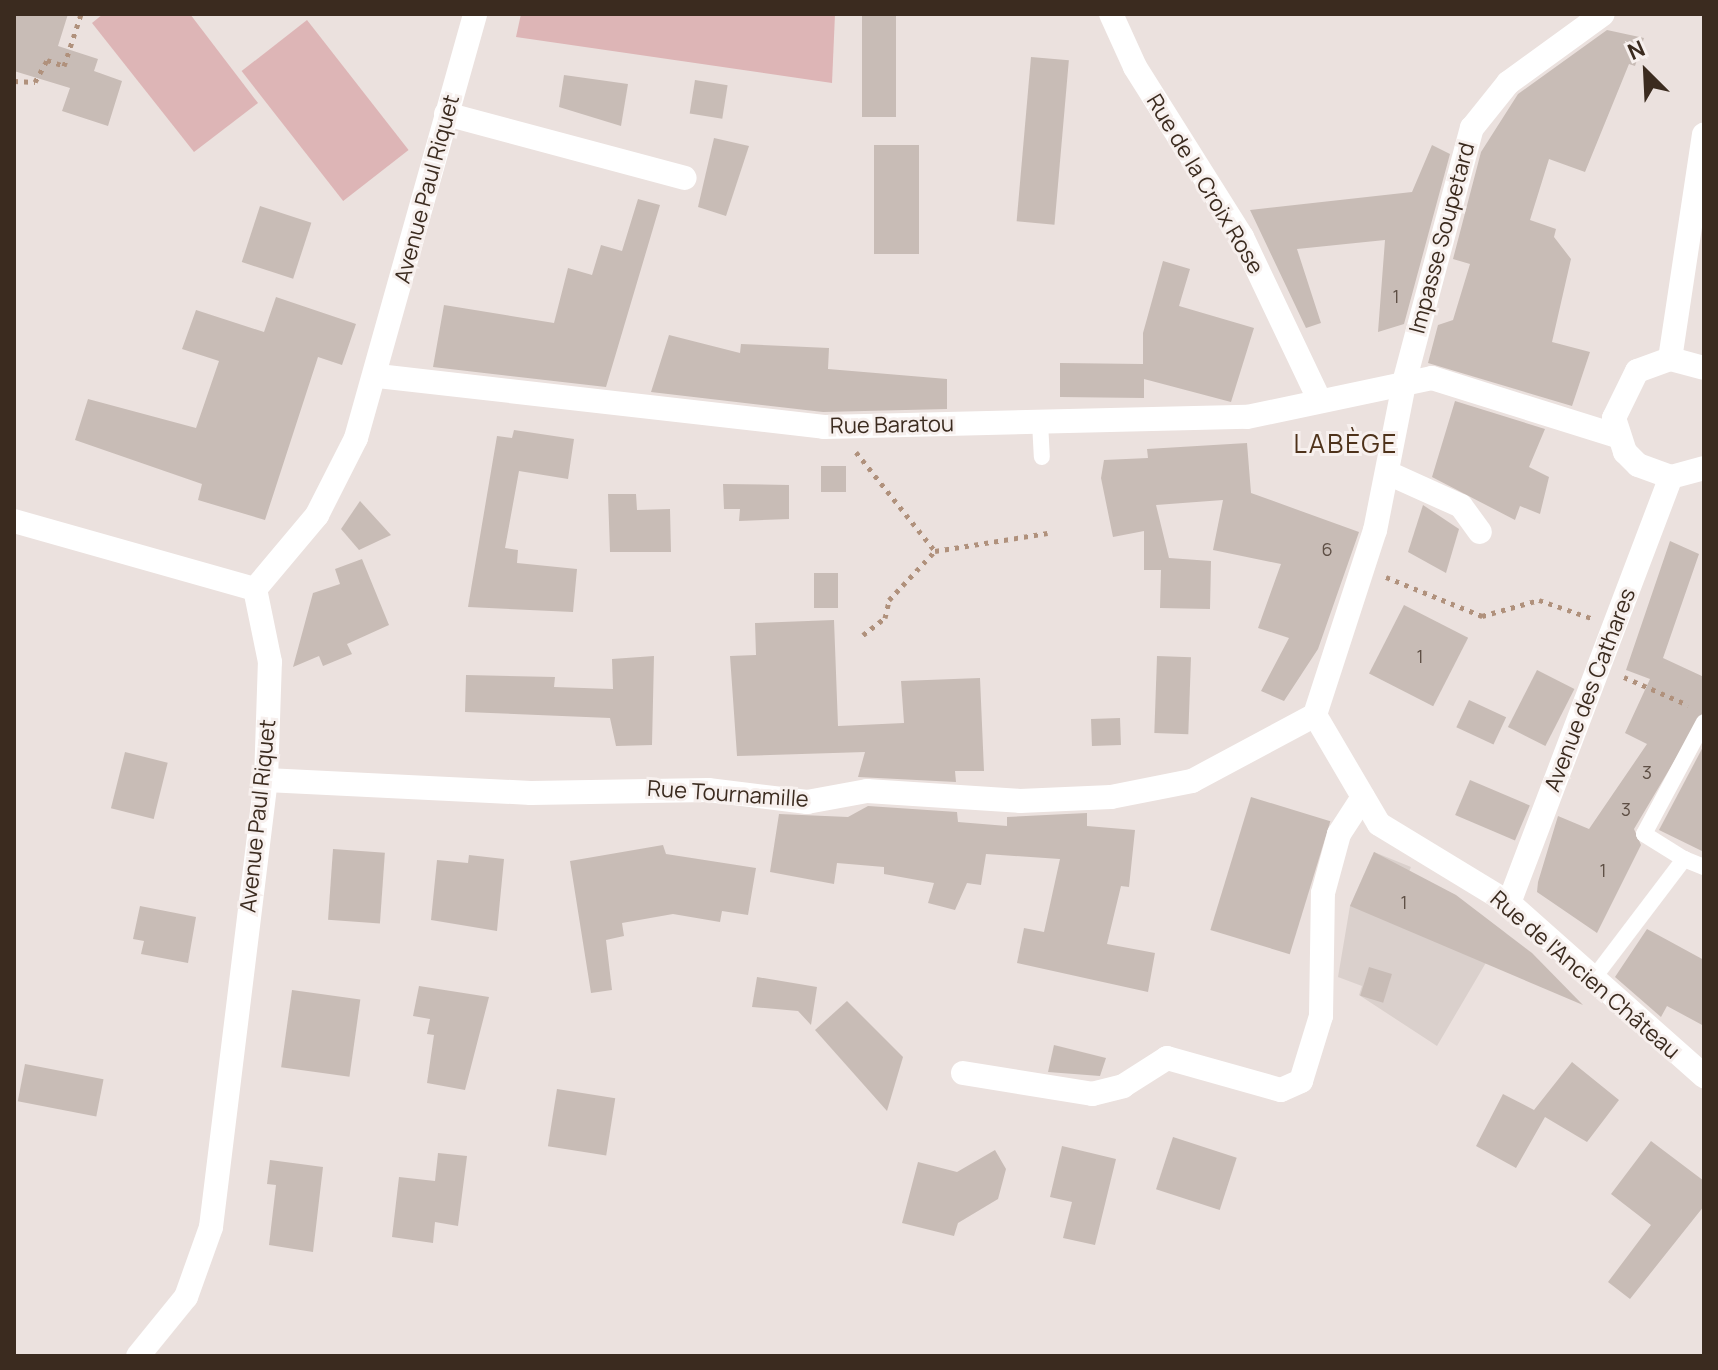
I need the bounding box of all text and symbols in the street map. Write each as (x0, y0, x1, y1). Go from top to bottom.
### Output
north arrow (1606, 32, 1686, 112)
text: N (1623, 33, 1650, 67)
street label: Rue de la Croix Rose (1141, 89, 1269, 279)
street label: Avenue Paul Riquet (389, 92, 465, 286)
street label: Impasse Soupetard (1404, 140, 1480, 336)
house number: 1 (1392, 285, 1400, 307)
street label: Rue Baratou (830, 411, 954, 439)
district label: LABÈGE (1294, 428, 1398, 460)
house number: 6 (1321, 538, 1333, 560)
street label: Avenue des Cathares (1539, 585, 1641, 795)
house number: 1 (1416, 645, 1424, 667)
street label: Avenue Paul Riquet (235, 718, 281, 914)
house number: 3 (1642, 761, 1652, 783)
street label: Rue Tournamille (646, 775, 810, 813)
house number: 3 (1621, 798, 1631, 820)
house number: 1 (1599, 859, 1607, 881)
street label: Rue de l'Ancien Château (1485, 886, 1685, 1064)
house number: 1 (1400, 891, 1408, 913)

